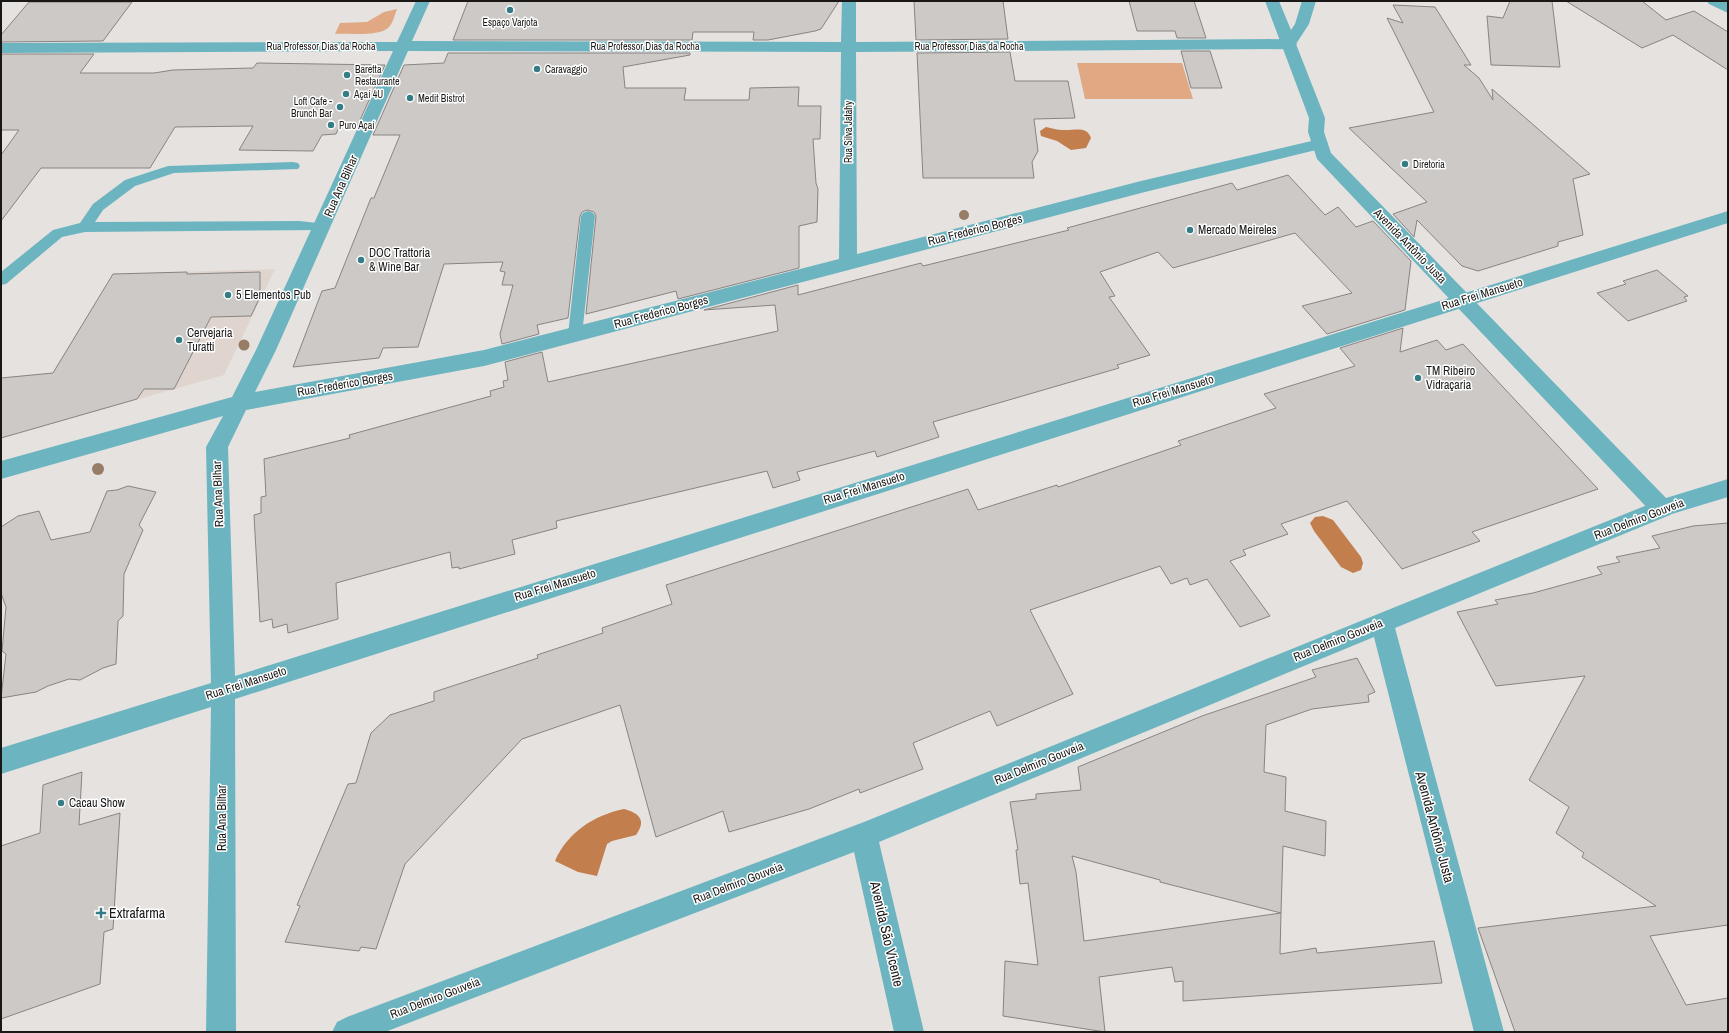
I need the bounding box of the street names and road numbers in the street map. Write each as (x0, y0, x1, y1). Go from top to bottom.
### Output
street label: Rua Professor Dias da Rocha (267, 40, 376, 53)
street label: Rua Professor Dias da Rocha (591, 40, 700, 53)
street label: Rua Professor Dias da Rocha (915, 40, 1024, 53)
street label: Rua Silva Jatahy (842, 100, 855, 163)
street label: Rua Ana Bilhar (320, 152, 362, 219)
street label: Avenida Antônio Justa (1369, 204, 1450, 287)
street label: Rua Frederico Borges (926, 211, 1024, 249)
street label: Rua Frei Mansueto (1439, 274, 1525, 314)
street label: Rua Frederico Borges (612, 292, 710, 332)
street label: Rua Frederico Borges (296, 368, 394, 400)
street label: Rua Frei Mansueto (1130, 371, 1216, 411)
street label: Rua Ana Bilhar (209, 460, 227, 527)
street label: Rua Frei Mansueto (821, 468, 907, 508)
street label: Rua Delmiro Gouveia (1592, 494, 1687, 544)
street label: Rua Frei Mansueto (512, 565, 598, 605)
street label: Rua Delmiro Gouveia (1291, 615, 1386, 665)
street label: Rua Frei Mansueto (203, 662, 289, 704)
street label: Rua Delmiro Gouveia (992, 738, 1087, 788)
street label: Avenida Antônio Justa (1411, 768, 1459, 885)
street label: Rua Ana Bilhar (214, 784, 230, 851)
street label: Rua Delmiro Gouveia (691, 858, 786, 908)
street label: Avenida São Vicente (866, 879, 908, 988)
street label: Rua Delmiro Gouveia (388, 973, 483, 1023)

